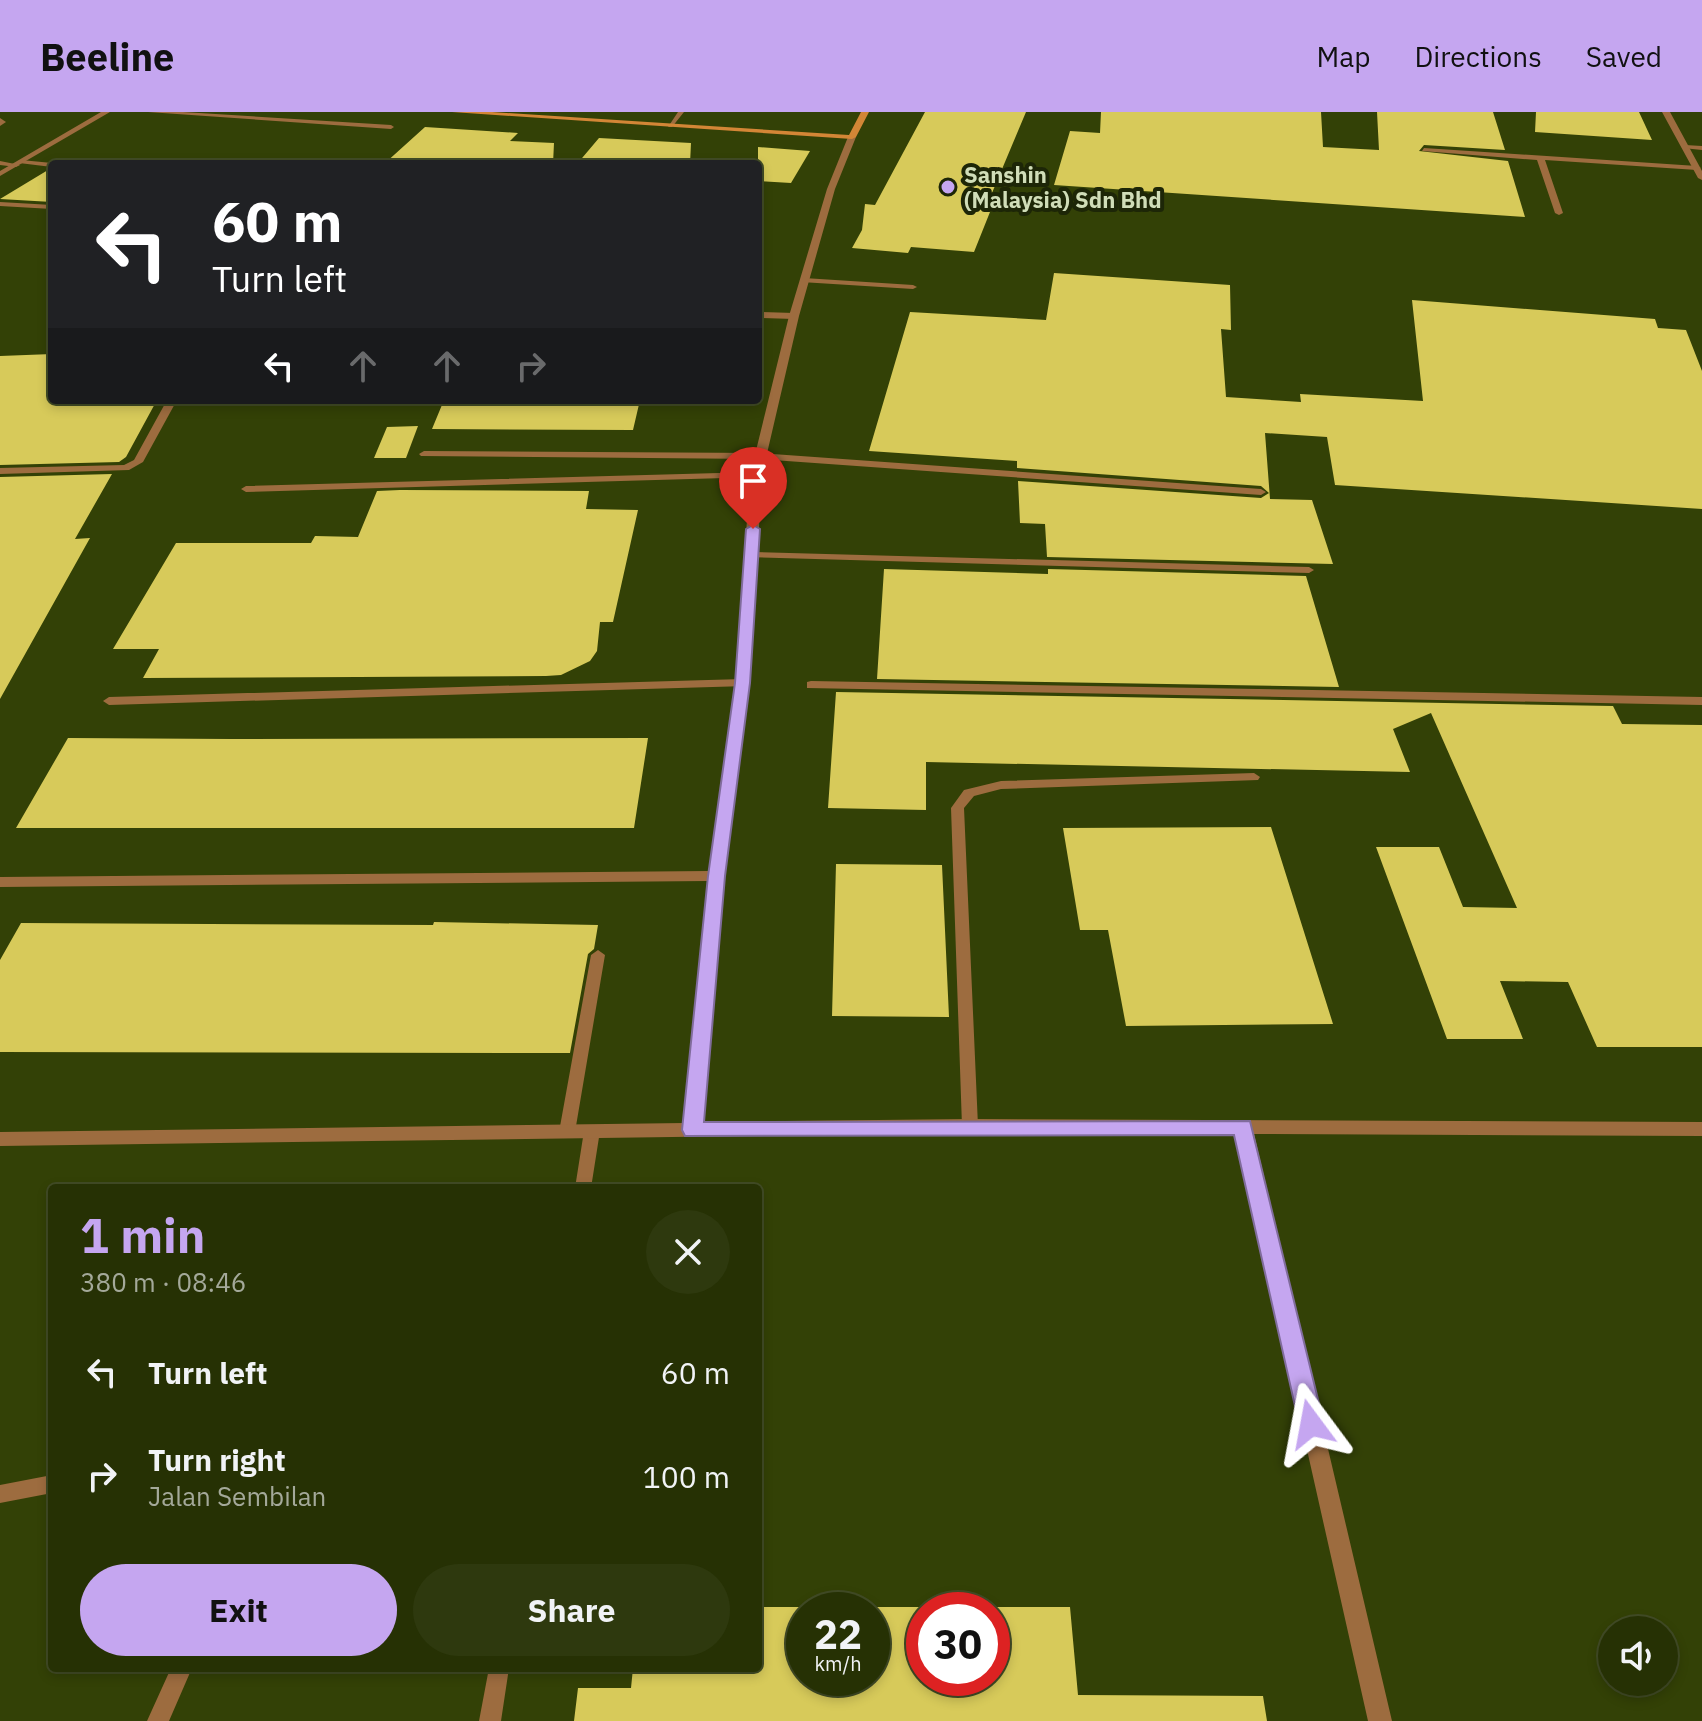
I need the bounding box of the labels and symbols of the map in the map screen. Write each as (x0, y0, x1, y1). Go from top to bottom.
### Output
place label: Sanshin (Malaysia) Sdn Bhd (964, 160, 1162, 214)
marker: Sanshin (Malaysia) Sdn Bhd (939, 178, 957, 196)
pin (719, 447, 787, 529)
position arrow (1269, 1382, 1353, 1466)
speed limit sign: 30 (906, 1592, 1010, 1696)

